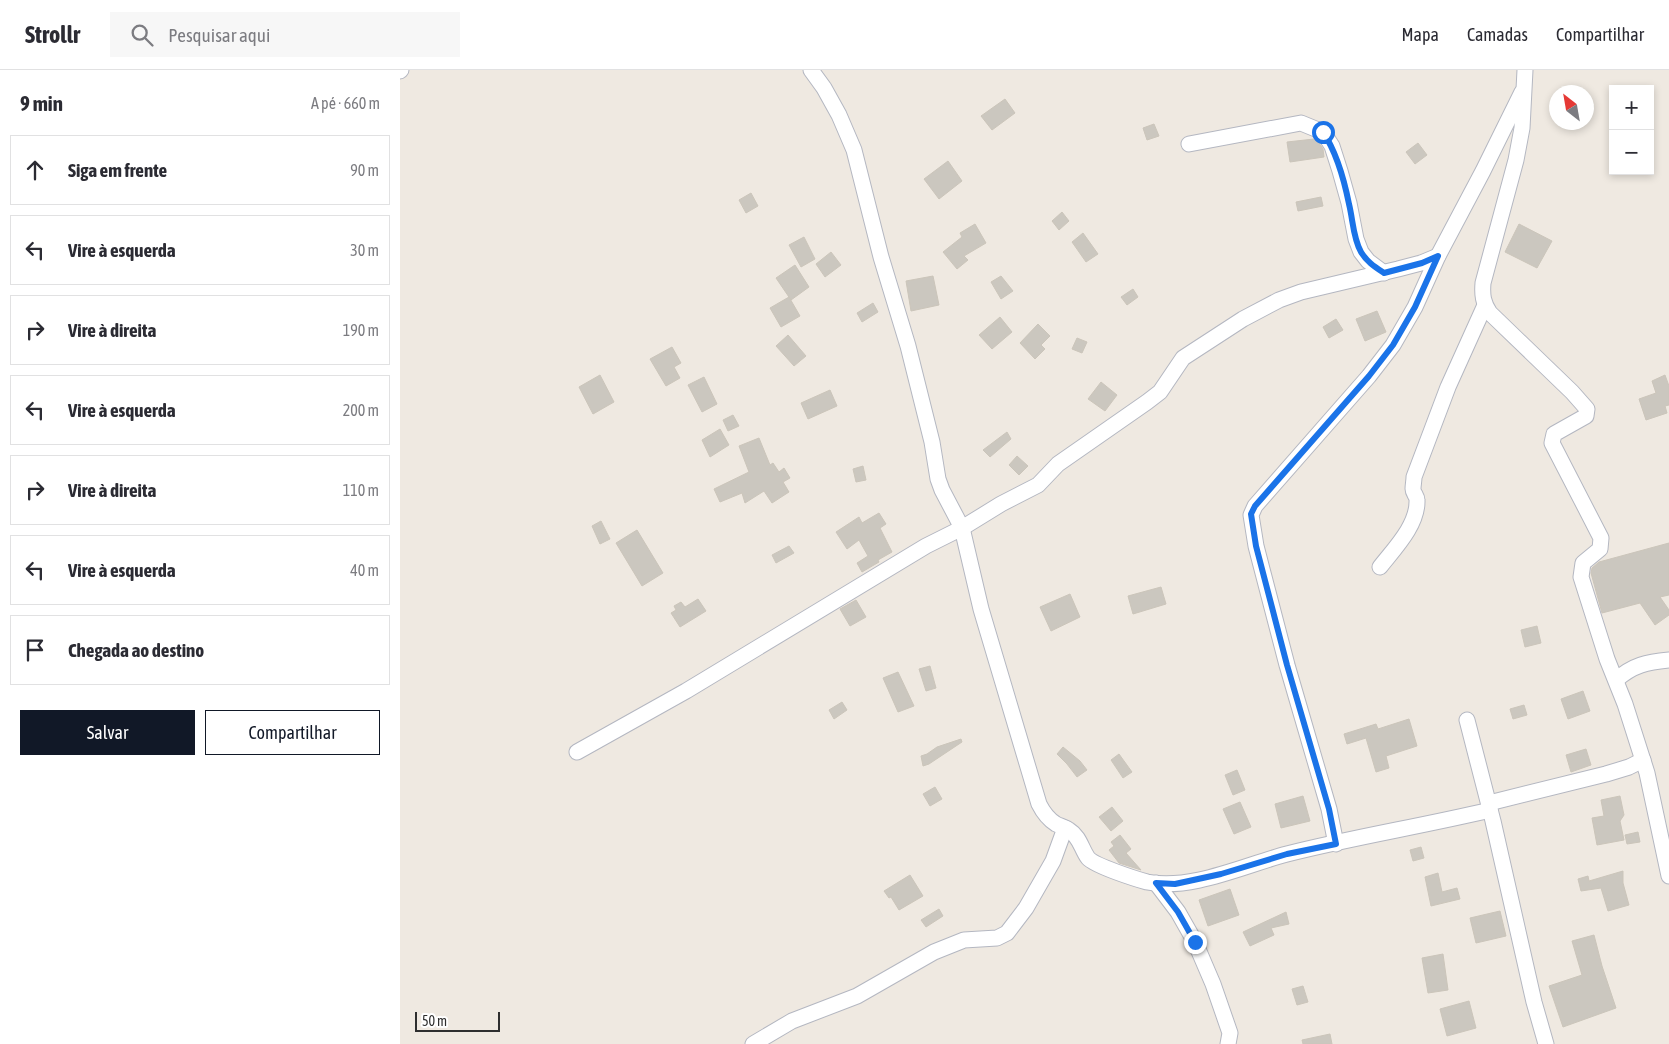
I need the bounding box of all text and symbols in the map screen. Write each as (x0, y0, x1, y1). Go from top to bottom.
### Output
search box (110, 12, 460, 57)
text: Strollr (25, 21, 80, 48)
icon: search (128, 21, 156, 49)
text: Pesquisar aqui (168, 24, 270, 46)
text: Mapa (1402, 24, 1439, 45)
text: Camadas (1467, 24, 1528, 45)
text: Compartilhar (1556, 24, 1644, 45)
north arrow (1549, 85, 1594, 130)
map controls (1609, 85, 1654, 175)
button: + (1609, 85, 1654, 130)
text: 9 min (20, 91, 63, 115)
text: A pé · 660 m (311, 94, 380, 112)
route start (1312, 121, 1335, 144)
button: − (1609, 130, 1654, 175)
icon: ahead (21, 156, 49, 184)
text: Siga em frente (68, 159, 167, 181)
text: 90 m (350, 161, 379, 179)
icon: left (21, 236, 49, 264)
text: Vire à esquerda (68, 239, 176, 261)
text: 30 m (350, 241, 379, 259)
icon: right (21, 316, 49, 344)
text: Vire à direita (68, 319, 156, 341)
text: 190 m (343, 321, 379, 339)
icon: left (21, 396, 49, 424)
text: Vire à esquerda (68, 399, 176, 421)
text: 200 m (343, 401, 379, 419)
icon: right (21, 476, 49, 504)
text: Vire à direita (68, 479, 156, 501)
text: 110 m (343, 481, 379, 499)
icon: left (21, 556, 49, 584)
text: Vire à esquerda (68, 559, 176, 581)
text: 40 m (350, 561, 379, 579)
icon: arrive (21, 636, 49, 664)
text: Chegada ao destino (68, 639, 204, 661)
button: Salvar (20, 710, 195, 755)
button: Compartilhar (205, 710, 380, 755)
route end (1184, 931, 1207, 954)
scale bar (415, 1009, 500, 1032)
text: 50 m (422, 1013, 447, 1029)

